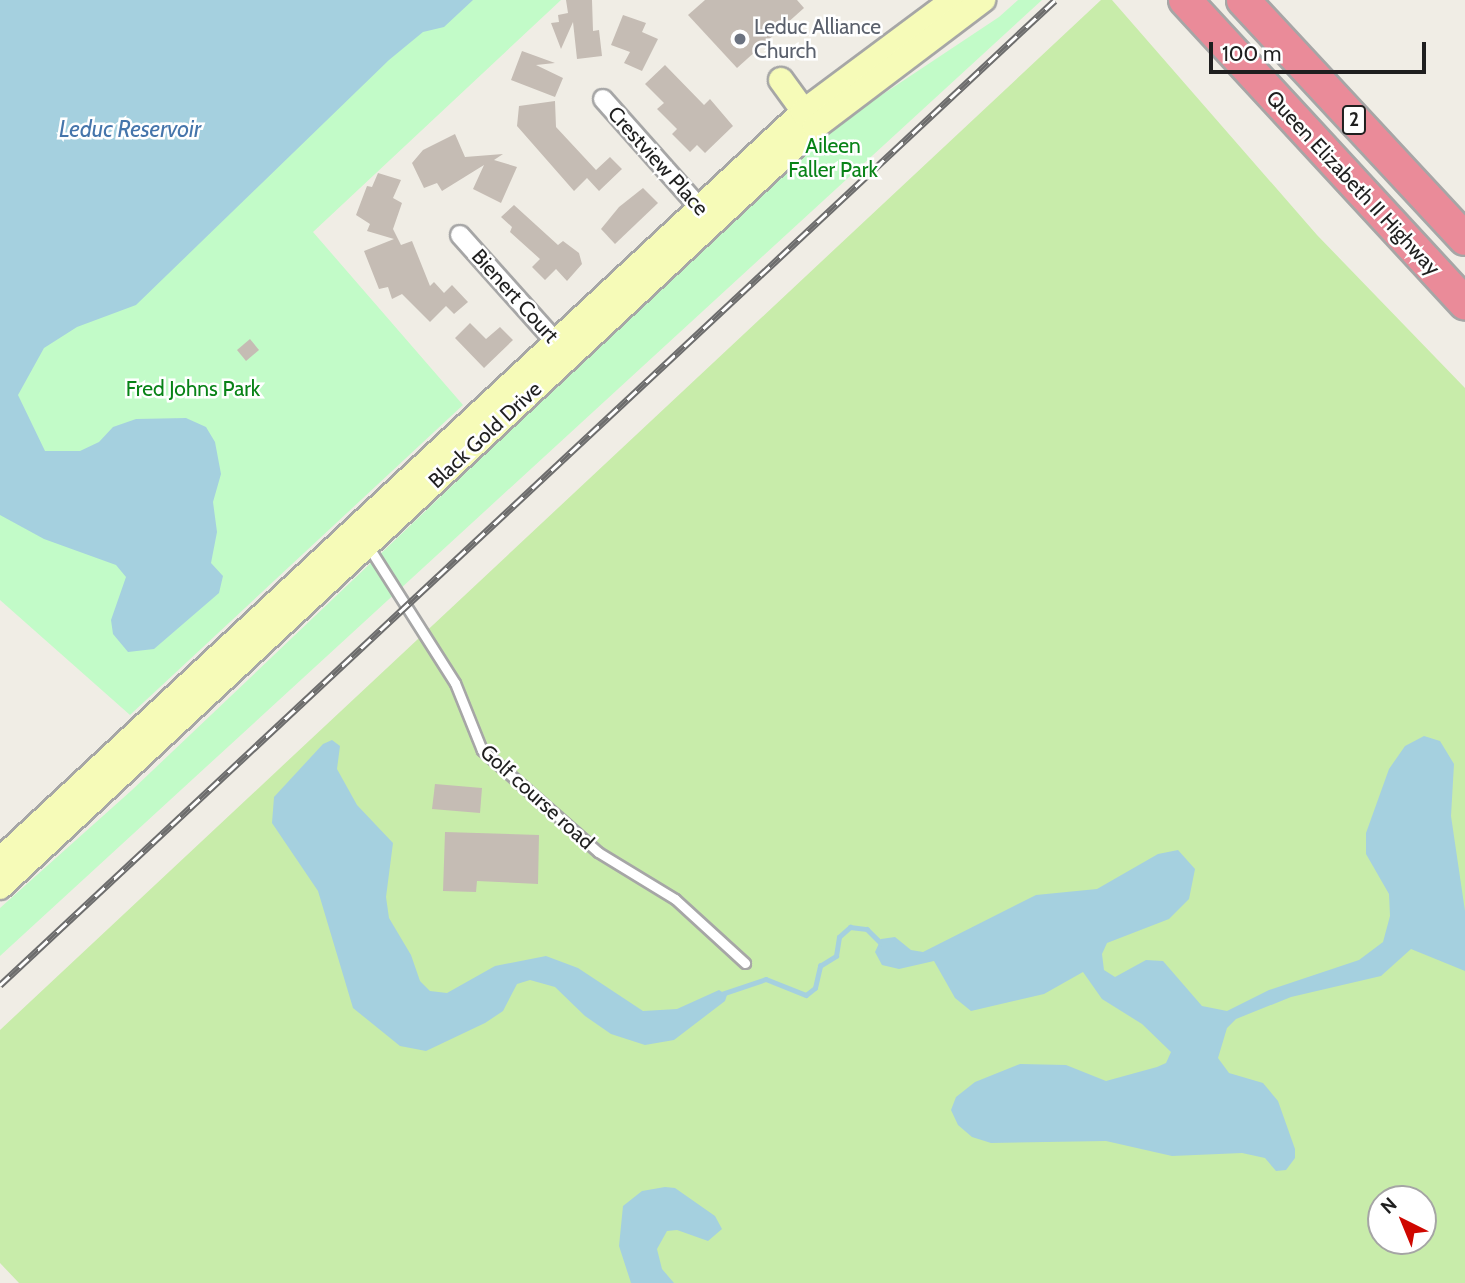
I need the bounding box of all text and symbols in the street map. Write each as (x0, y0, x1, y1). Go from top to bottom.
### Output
place label: Leduc Alliance Church (754, 14, 881, 64)
scale bar (1213, 28, 1430, 72)
marker: Leduc Alliance Church (732, 31, 748, 47)
text: 100 m (1222, 41, 1281, 66)
street label: Queen Elizabeth II Highway (1261, 85, 1445, 281)
street label: Crestview Place (602, 101, 714, 221)
road number: 2 (1342, 104, 1366, 136)
water label: Leduc Reservoir (59, 115, 201, 143)
park label: Aileen Faller Park (788, 133, 878, 183)
street label: Bienert Court (466, 244, 564, 348)
park label: Fred Johns Park (126, 376, 260, 402)
street label: Black Gold Drive (423, 376, 547, 494)
street label: Golf course road (475, 739, 599, 855)
north arrow (1367, 1185, 1437, 1255)
text: N (1376, 1193, 1401, 1219)

